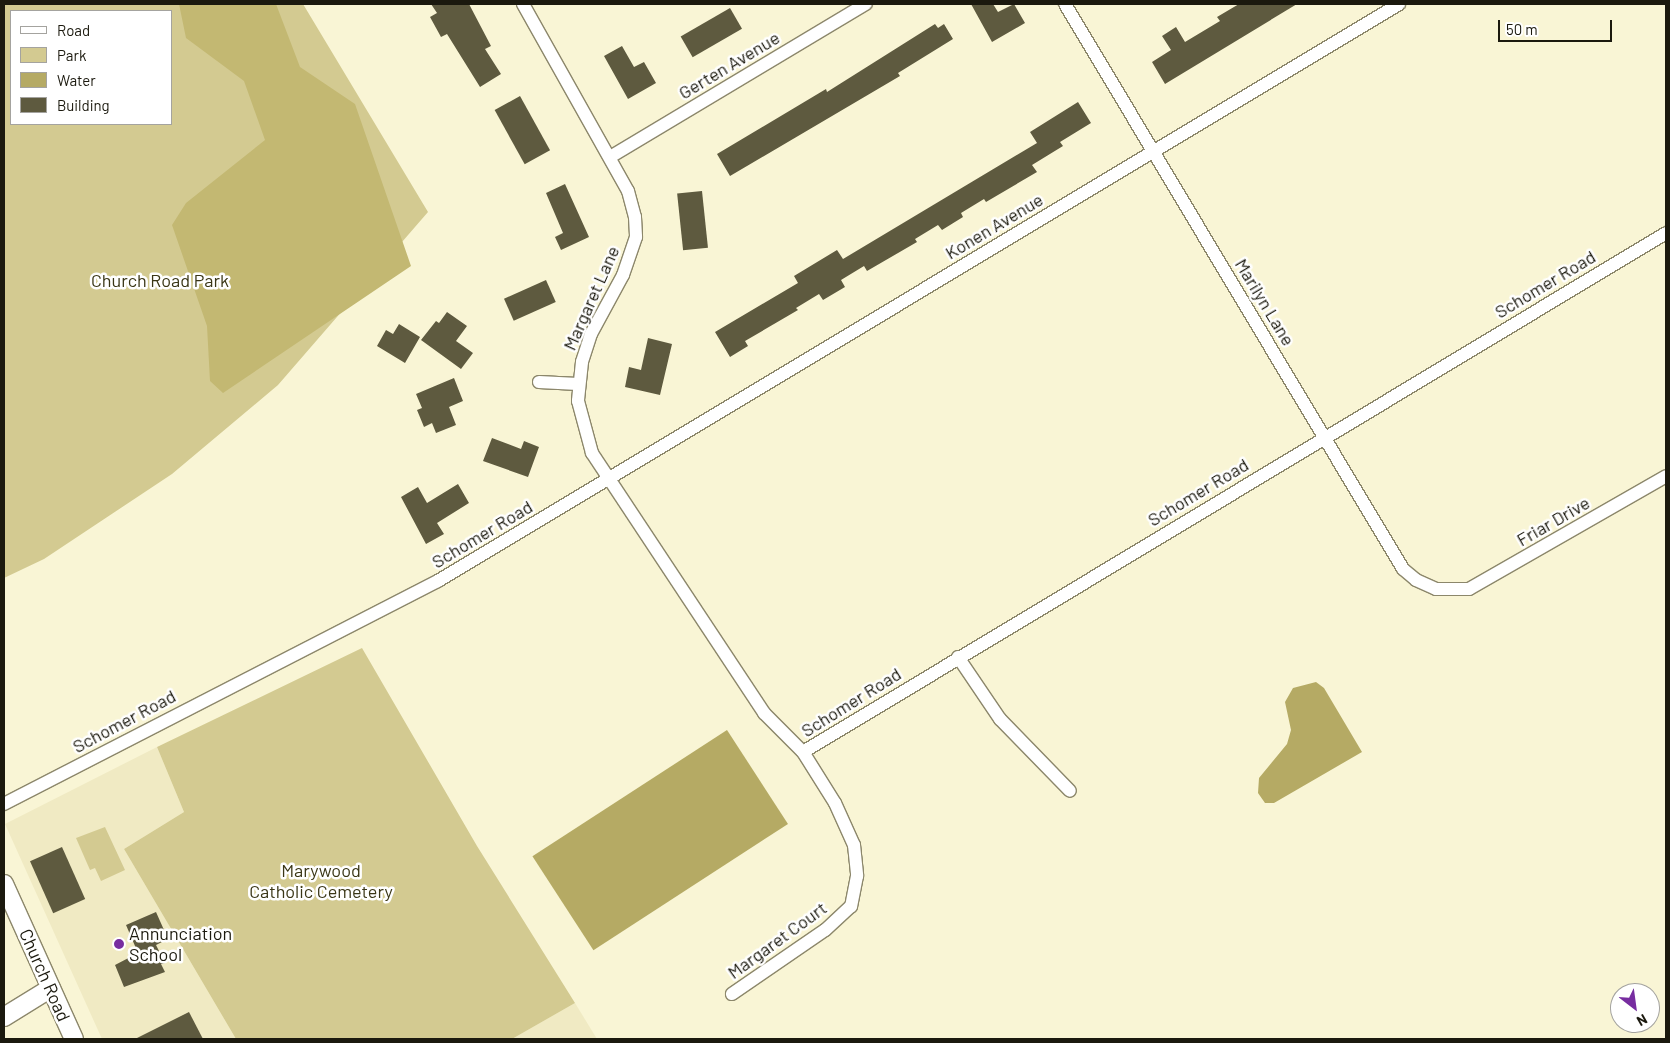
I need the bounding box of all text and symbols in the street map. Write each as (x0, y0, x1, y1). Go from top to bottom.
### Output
legend (10, 10, 172, 125)
scale bar (1500, 10, 1614, 42)
text: 50 m (1506, 20, 1538, 38)
text: Road (57, 21, 90, 39)
street label: Gerten Avenue (675, 26, 783, 104)
text: Park (57, 46, 86, 64)
text: Water (57, 71, 96, 89)
text: Building (57, 96, 110, 114)
street label: Konen Avenue (941, 188, 1047, 264)
street label: Margaret Lane (558, 242, 624, 354)
street label: Schomer Road (1491, 245, 1599, 323)
street label: Marilyn Lane (1231, 255, 1299, 349)
park label: Church Road Park (91, 269, 229, 291)
street label: Schomer Road (1144, 453, 1252, 531)
street label: Friar Drive (1513, 491, 1593, 551)
street label: Schomer Road (428, 495, 536, 573)
street label: Schomer Road (797, 663, 905, 741)
street label: Schomer Road (69, 685, 179, 757)
park label: Marywood Catholic Cemetery (249, 860, 393, 902)
street label: Margaret Court (723, 897, 831, 983)
place label: Annunciation School (129, 923, 232, 966)
street label: Church Road (15, 925, 75, 1025)
marker: Annunciation School (113, 938, 125, 950)
north arrow (1610, 983, 1660, 1033)
text: N (1634, 1011, 1651, 1030)

